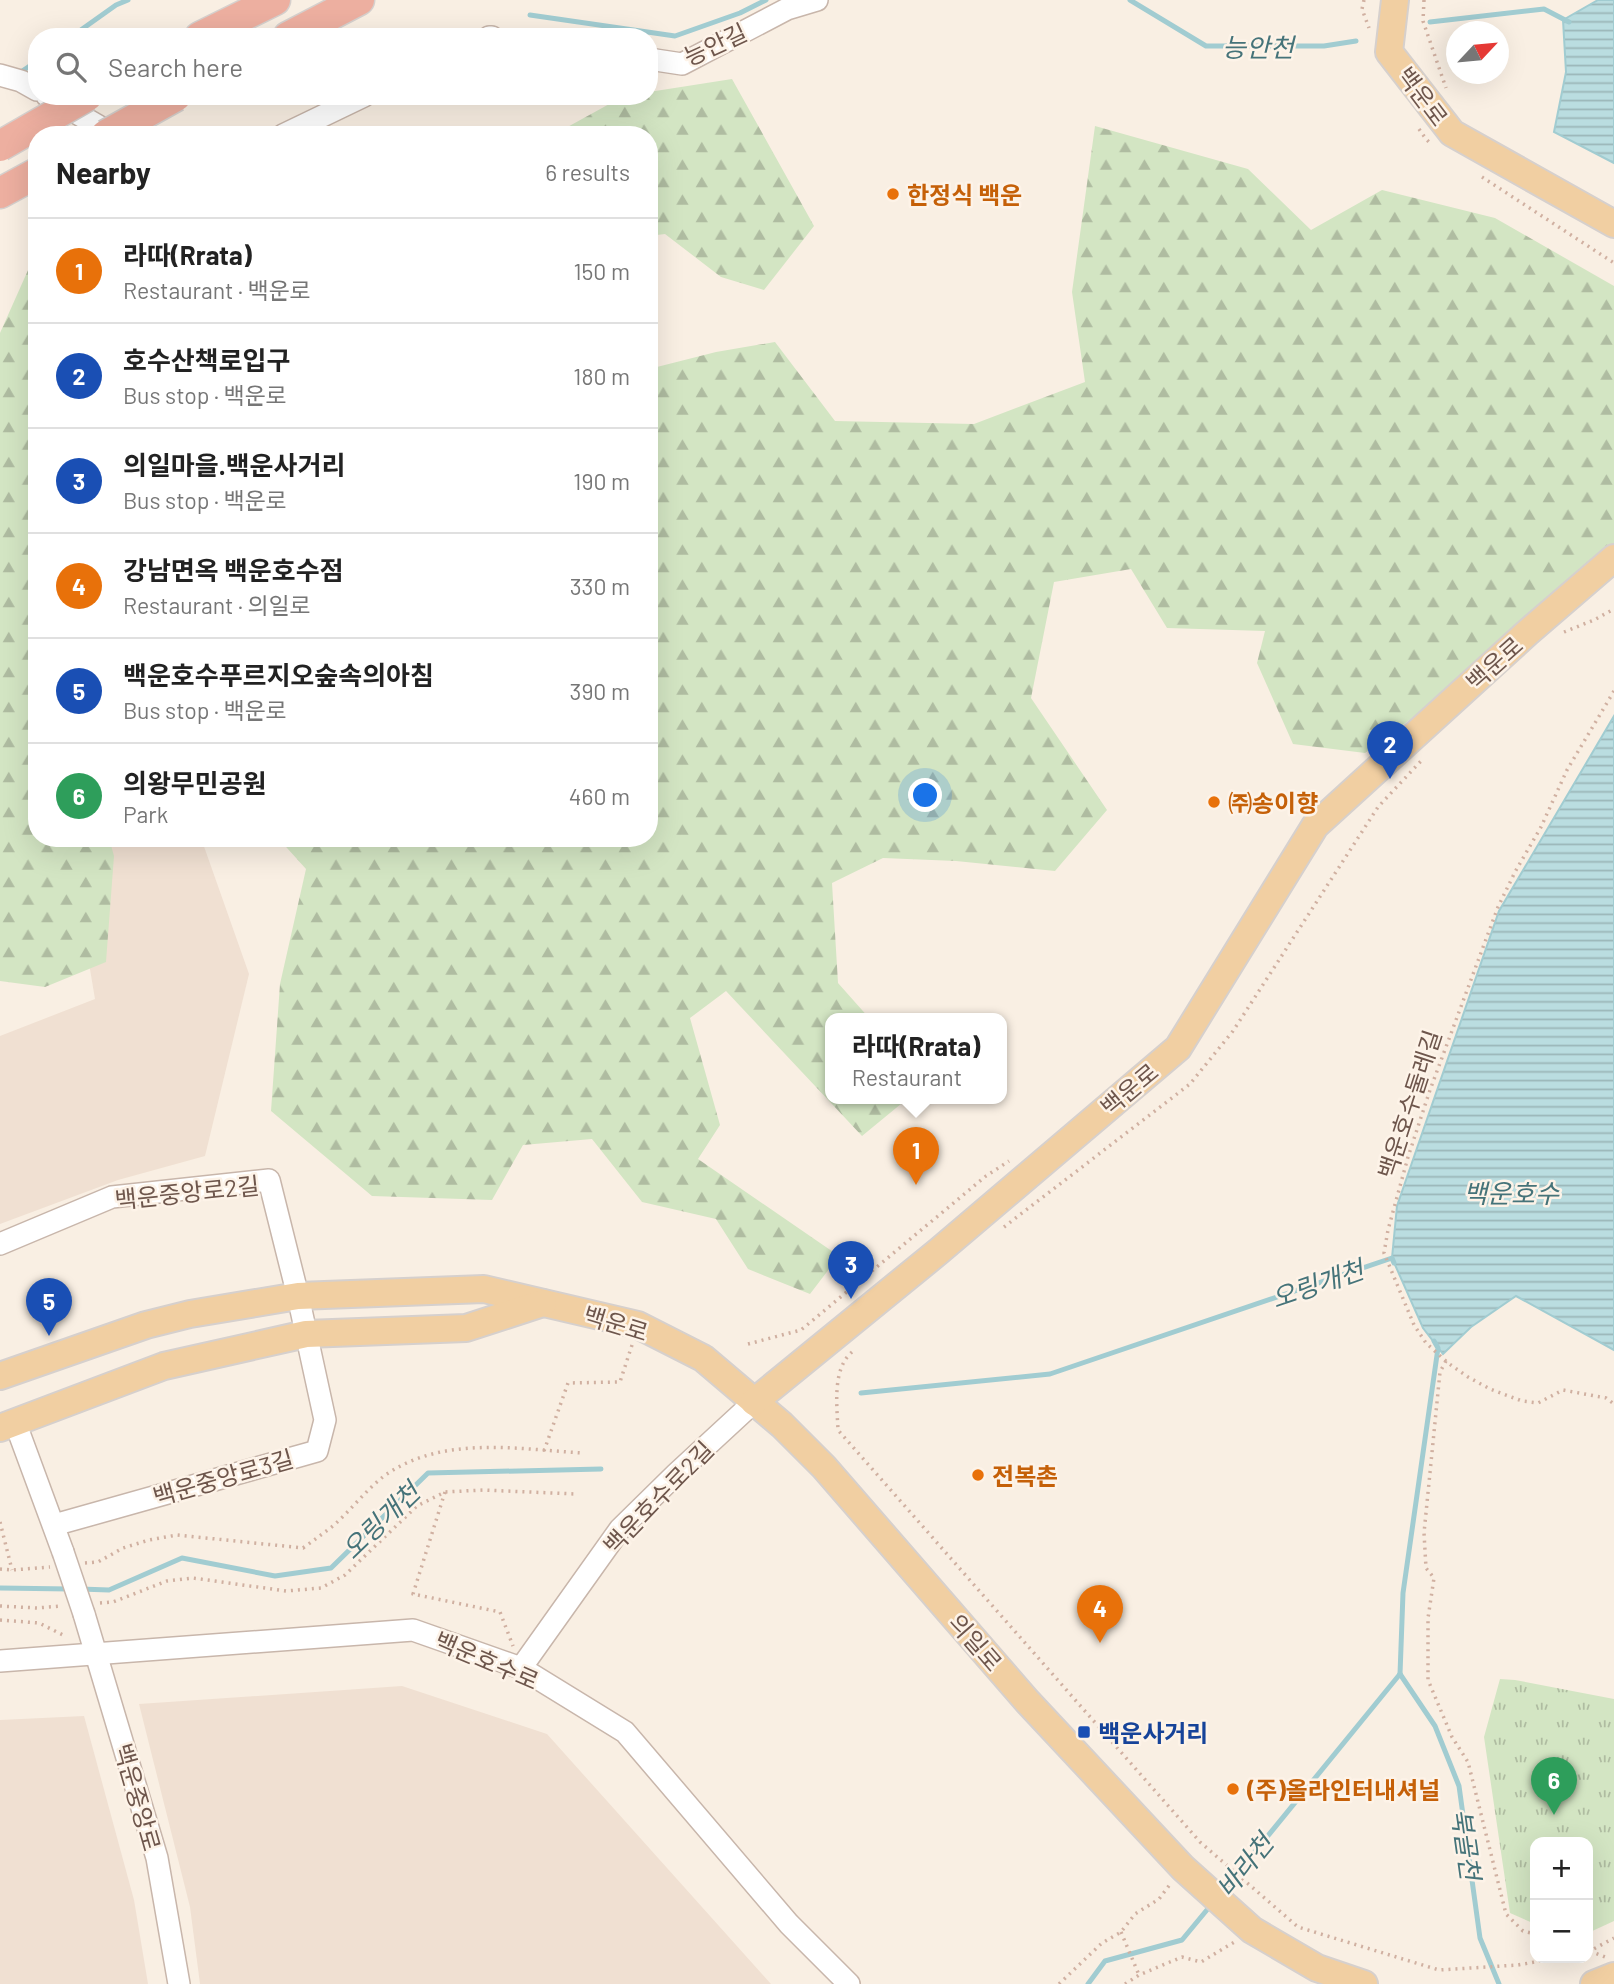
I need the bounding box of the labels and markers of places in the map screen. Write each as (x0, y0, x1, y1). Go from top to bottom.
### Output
place label: 한정식 백운 (907, 180, 1022, 209)
marker: 한정식 백운 (885, 186, 901, 202)
pin: 2 (1367, 721, 1413, 779)
place label: ㈜송이향 (1228, 788, 1318, 817)
marker: ㈜송이향 (1206, 794, 1222, 810)
pin: 1 (893, 1127, 939, 1185)
pin: 3 (828, 1241, 874, 1299)
pin: 5 (26, 1278, 72, 1336)
place label: 전복촌 (992, 1461, 1058, 1490)
marker: 전복촌 (970, 1467, 986, 1483)
pin: 4 (1077, 1585, 1123, 1643)
place label: 백운사거리 (1098, 1718, 1208, 1747)
marker: 백운사거리 (1076, 1724, 1092, 1740)
pin: 6 (1531, 1757, 1577, 1815)
place label: (주)올라인터내셔널 (1246, 1775, 1440, 1804)
marker: (주)올라인터내셔널 (1225, 1781, 1241, 1797)

